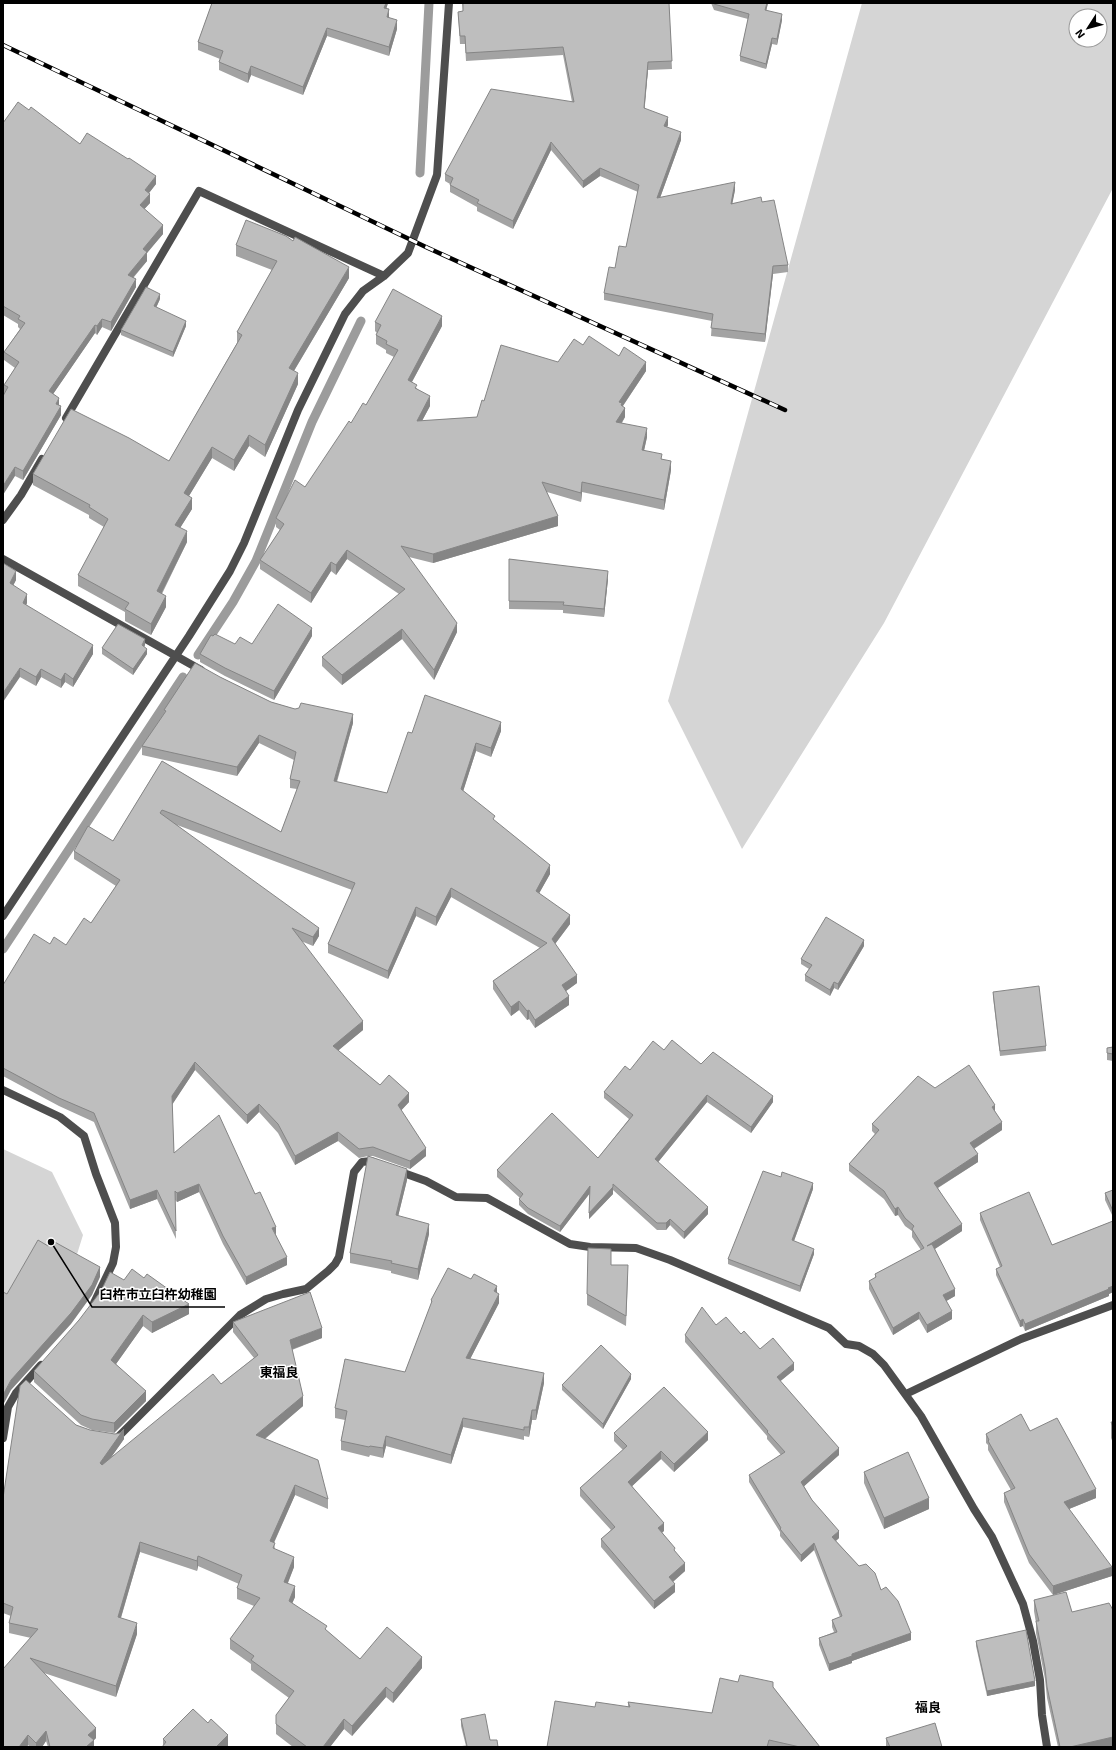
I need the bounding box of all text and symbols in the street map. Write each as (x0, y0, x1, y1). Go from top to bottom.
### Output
north arrow (1068, 8, 1108, 48)
text: N (1072, 27, 1087, 41)
callout: 臼杵市立臼杵幼稚園 (92, 1282, 225, 1307)
text: 臼杵市立臼杵幼稚園 (99, 1286, 217, 1302)
district label: 東福良 (259, 1364, 299, 1380)
district label: 福良 (915, 1699, 941, 1715)

